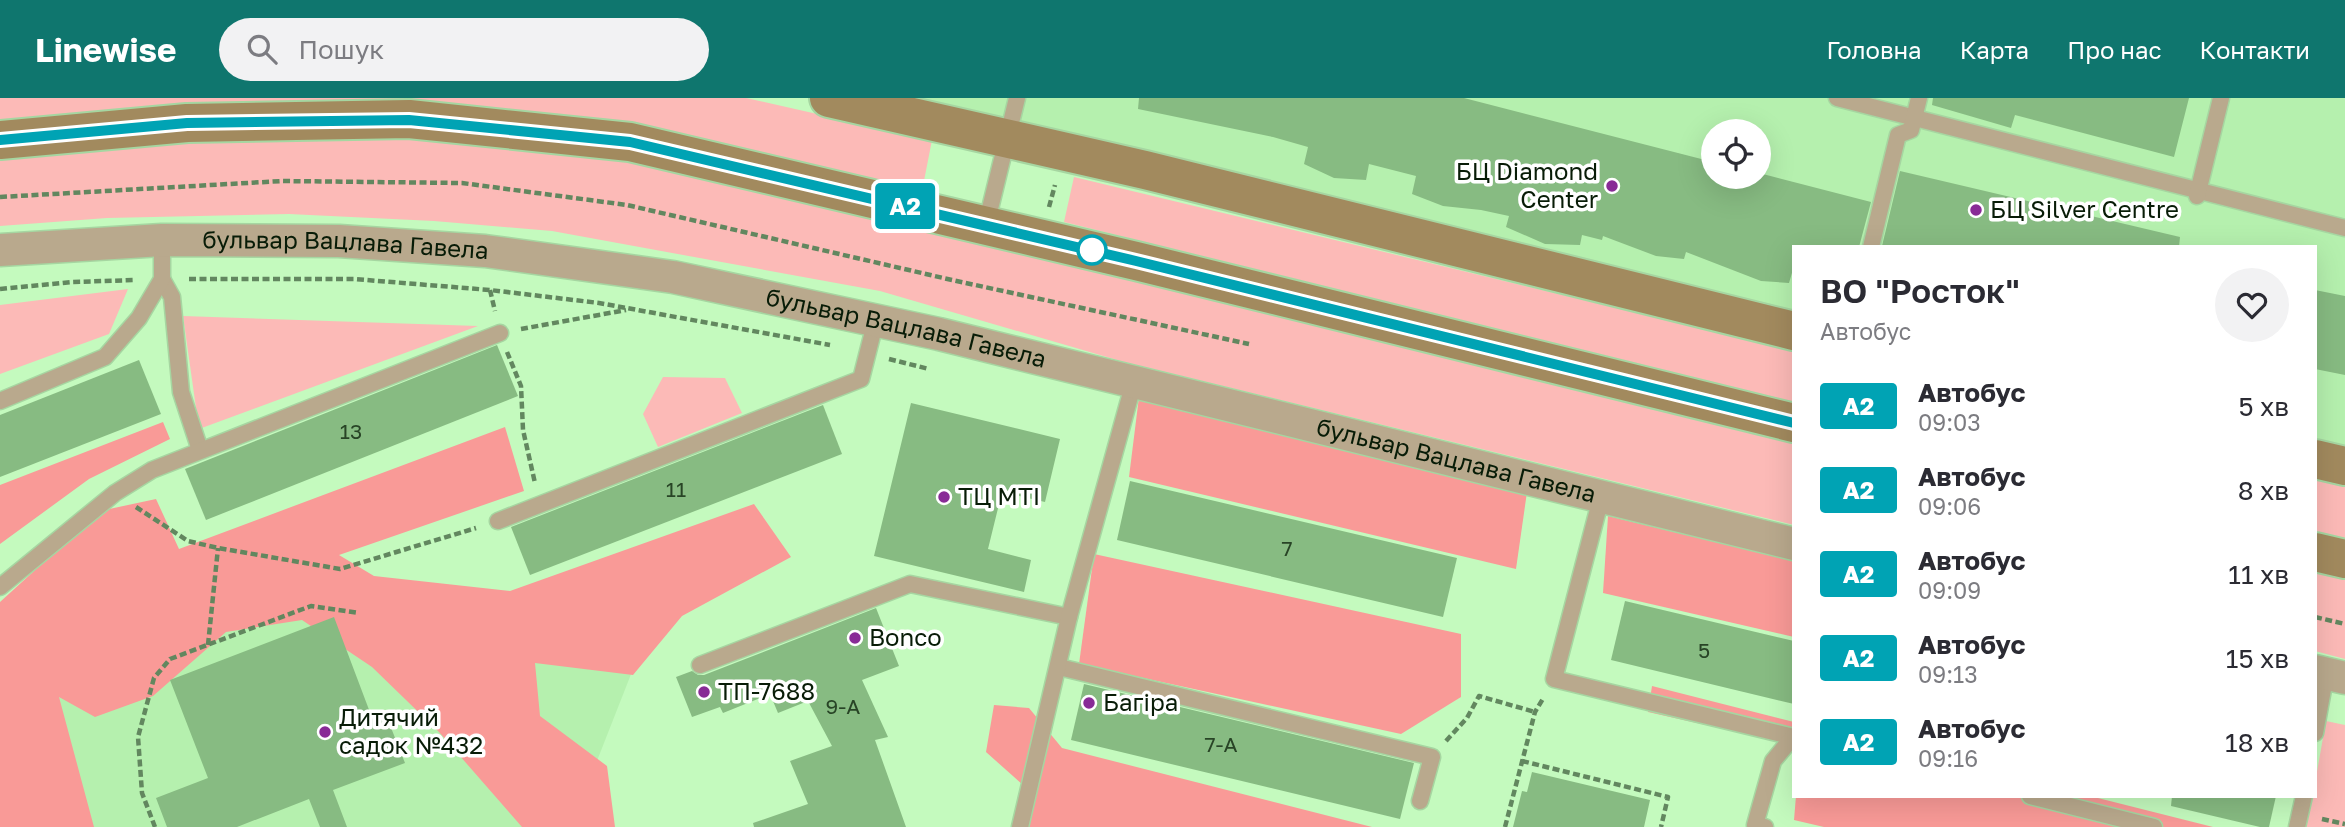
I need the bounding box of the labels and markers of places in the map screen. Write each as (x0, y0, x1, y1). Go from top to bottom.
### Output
place label: БЦ Diamond Center (1456, 156, 1598, 213)
marker: БЦ Diamond Center (1604, 178, 1620, 194)
place label: БЦ Silver Centre (1990, 194, 2179, 223)
marker: БЦ Silver Centre (1968, 202, 1984, 218)
unlabelled marker (1077, 235, 1107, 265)
place label: ТЦ MTI (958, 481, 1040, 510)
marker: ТЦ MTI (936, 489, 952, 505)
place label: Bonco (869, 622, 942, 651)
marker: Bonco (847, 630, 863, 646)
place label: ТП-7688 (718, 676, 815, 705)
marker: ТП-7688 (696, 684, 712, 700)
place label: Багіра (1103, 687, 1178, 716)
marker: Багіра (1081, 695, 1097, 711)
place label: Дитячий садок №432 (339, 702, 483, 759)
marker: Дитячий садок №432 (317, 724, 333, 740)

